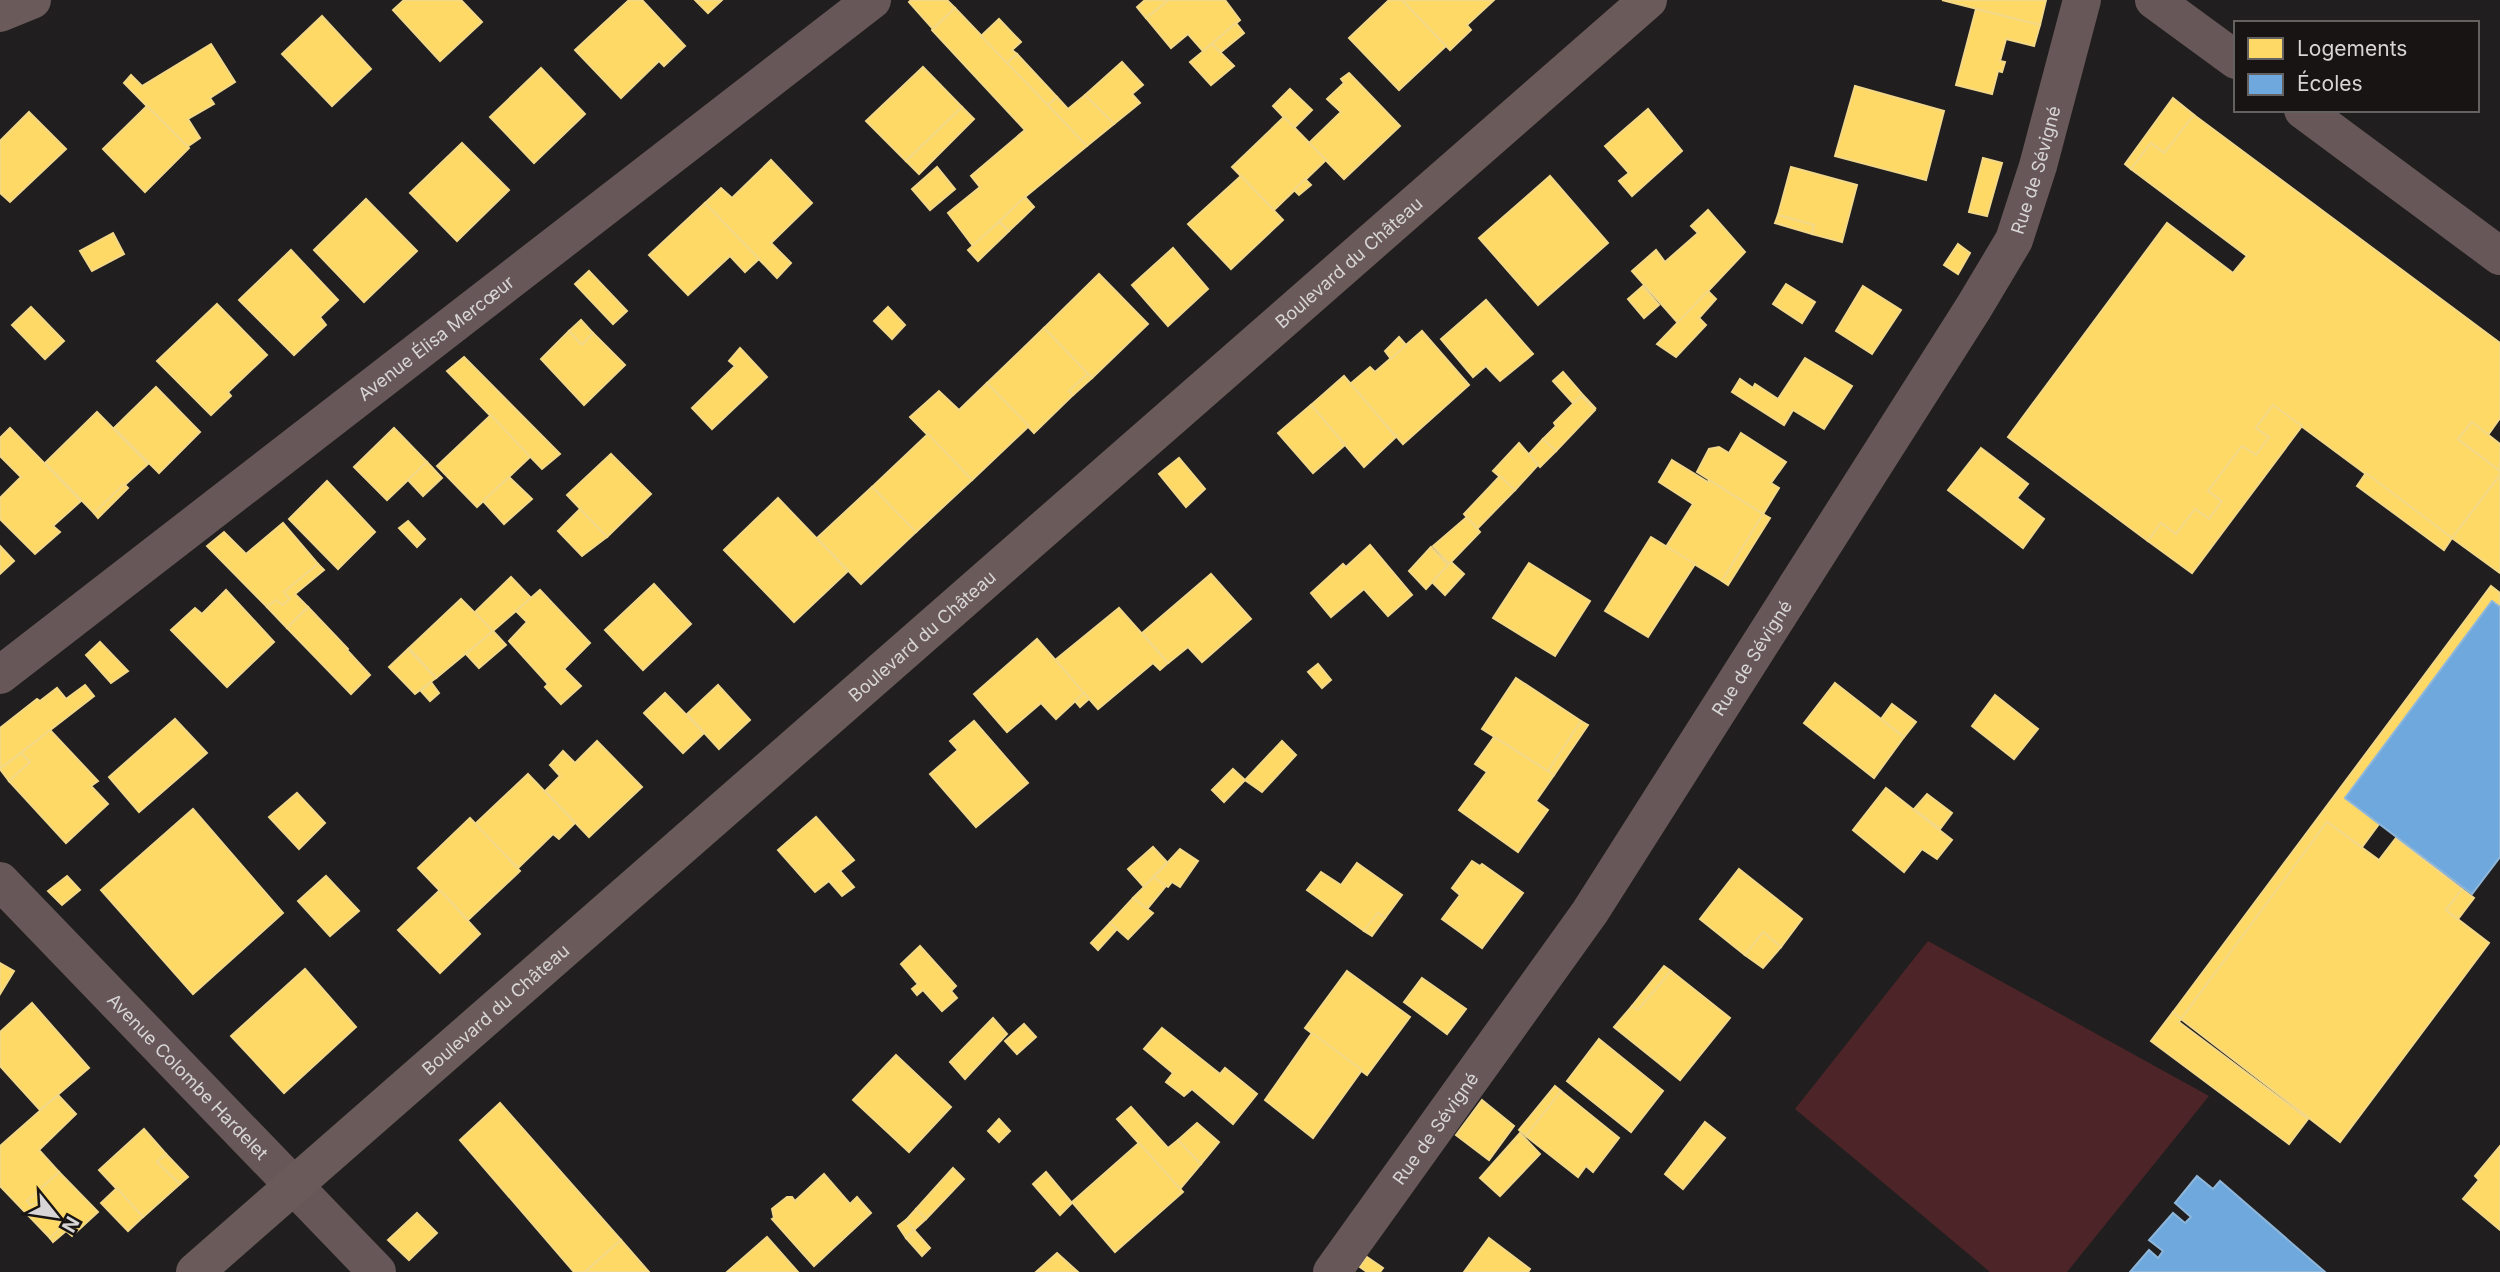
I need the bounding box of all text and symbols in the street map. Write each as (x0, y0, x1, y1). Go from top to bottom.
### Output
legend (2234, 21, 2479, 112)
text: Logements (2297, 36, 2407, 61)
text: Écoles (2297, 70, 2363, 96)
street label: Rue de Sévigné (2006, 103, 2064, 236)
street label: Boulevard du Château (1271, 192, 1426, 332)
street label: Avenue Élisa Mercœur (354, 271, 518, 405)
street label: Boulevard du Château (844, 566, 1000, 706)
street label: Rue de Sévigné (1707, 596, 1796, 719)
street label: Boulevard du Château (417, 939, 573, 1079)
street label: Avenue Colombe Hardelet (103, 989, 273, 1163)
street label: Rue de Sévigné (1388, 1068, 1482, 1188)
north arrow (21, 1181, 91, 1251)
text: N (57, 1212, 84, 1236)

